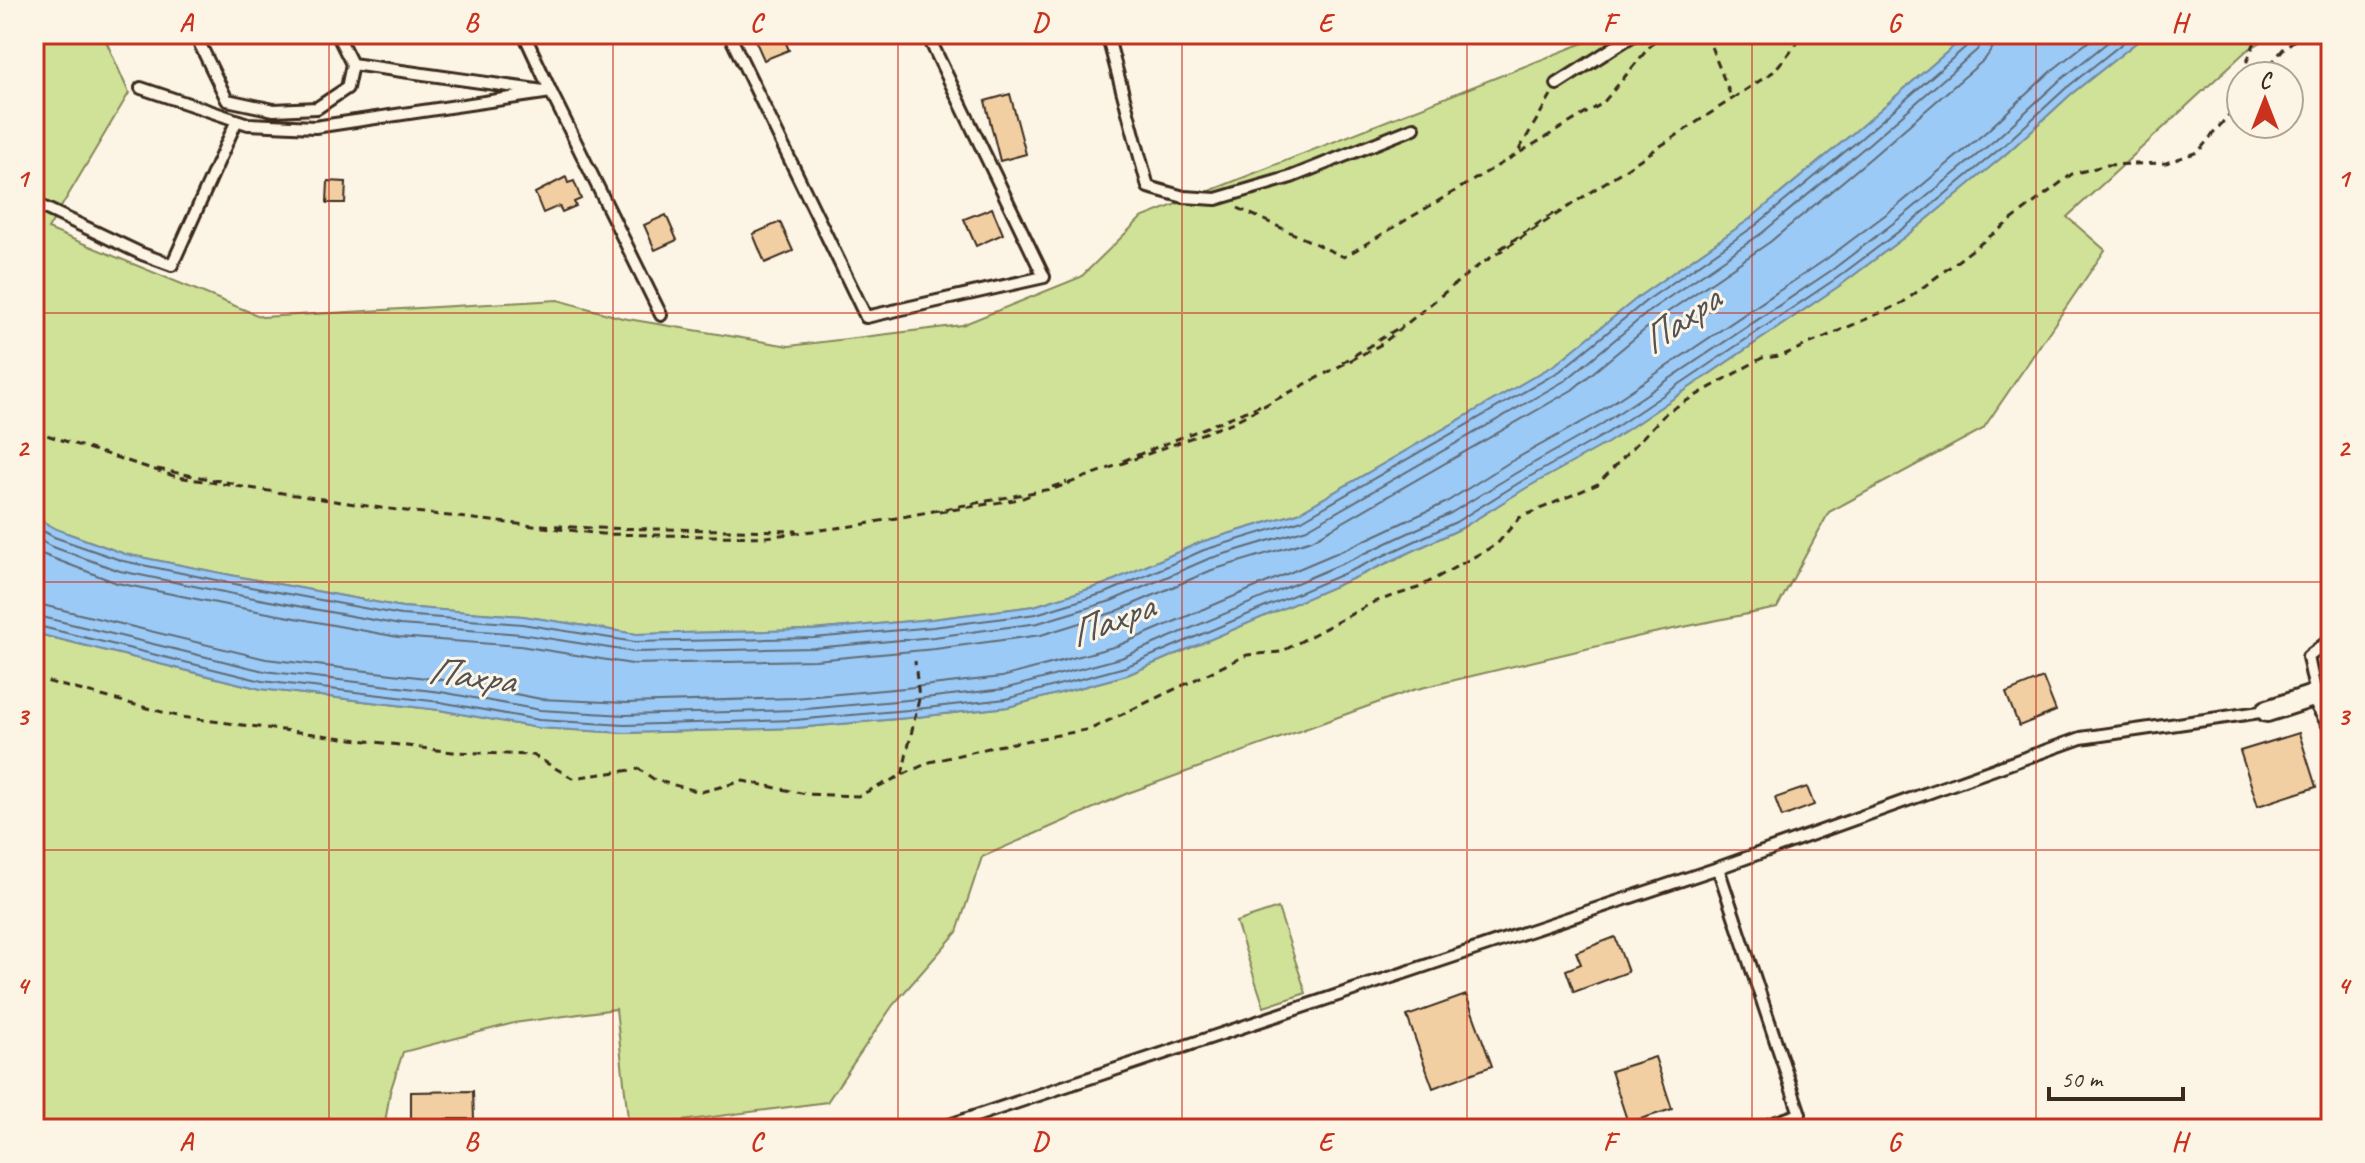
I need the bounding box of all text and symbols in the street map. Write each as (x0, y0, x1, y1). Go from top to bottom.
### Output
text: A (179, 6, 194, 39)
text: B (464, 6, 480, 39)
text: C (750, 6, 766, 39)
text: D (1032, 6, 1050, 39)
text: E (1318, 6, 1336, 39)
text: F (1603, 6, 1621, 39)
text: G (1888, 6, 1904, 39)
text: H (2172, 6, 2192, 39)
north arrow (2225, 60, 2305, 140)
text: С (2260, 67, 2274, 95)
text: 1 (16, 162, 31, 195)
text: 1 (2337, 162, 2352, 195)
water label: Пахра (1630, 272, 1733, 365)
text: 2 (16, 431, 30, 464)
text: 2 (2337, 431, 2351, 464)
water label: Пахра (1062, 580, 1164, 659)
water label: Пахра (425, 645, 521, 706)
text: 3 (16, 700, 30, 733)
text: 3 (2337, 700, 2351, 733)
text: 4 (16, 969, 31, 1002)
text: 4 (2337, 969, 2352, 1002)
scale bar (2049, 1051, 2183, 1101)
text: 50 m (2061, 1064, 2104, 1094)
text: A (179, 1125, 194, 1158)
text: B (464, 1125, 480, 1158)
text: C (750, 1125, 766, 1158)
text: D (1032, 1125, 1050, 1158)
text: E (1318, 1125, 1336, 1158)
text: F (1603, 1125, 1621, 1158)
text: G (1888, 1125, 1904, 1158)
text: H (2172, 1125, 2192, 1158)

